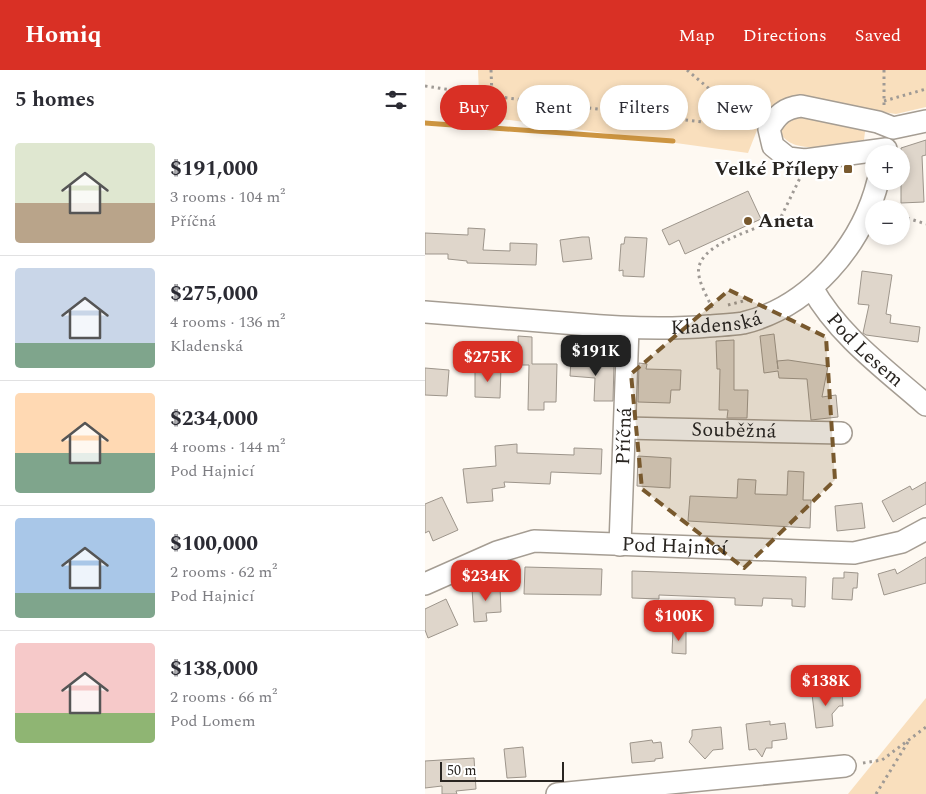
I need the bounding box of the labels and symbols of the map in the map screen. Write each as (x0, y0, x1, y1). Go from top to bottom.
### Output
place label: Velké Přílepy (714, 154, 839, 184)
marker: Velké Přílepy (842, 163, 854, 175)
place label: Aneta (758, 206, 814, 236)
marker: Aneta (742, 215, 754, 227)
street label: Kladenská (670, 303, 766, 343)
street label: Pod Lesem (819, 306, 910, 395)
pin: $191K (561, 334, 631, 377)
pin: $275K (453, 340, 523, 383)
street label: Příčná (608, 406, 640, 465)
street label: Souběžná (691, 415, 777, 447)
street label: Pod Hajnicí (621, 529, 728, 563)
pin: $234K (451, 560, 521, 602)
pin: $100K (644, 600, 714, 642)
pin: $138K (791, 664, 861, 707)
scale bar (440, 759, 564, 782)

